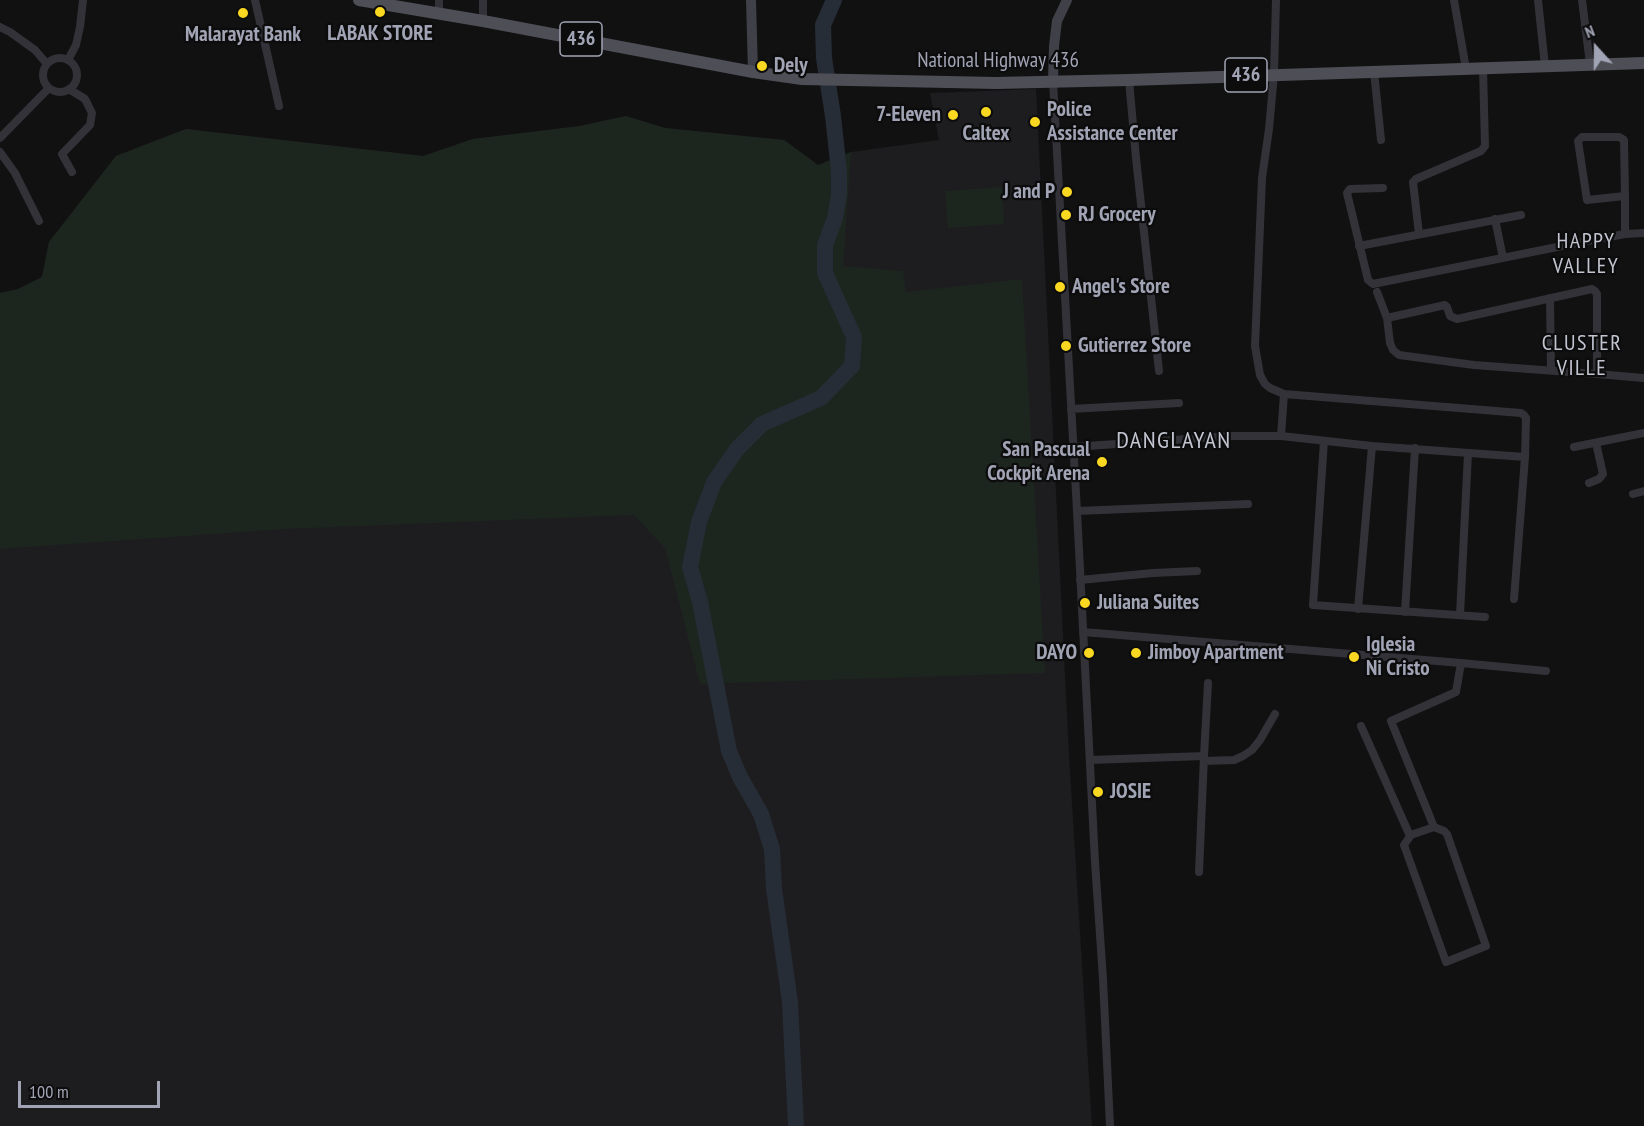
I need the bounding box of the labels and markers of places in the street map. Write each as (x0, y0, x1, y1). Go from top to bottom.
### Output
marker: LABAK STORE (373, 5, 387, 19)
marker: Malarayat Bank (236, 6, 250, 20)
place label: LABAK STORE (327, 21, 433, 47)
place label: Malarayat Bank (185, 22, 301, 48)
place label: Dely (774, 53, 808, 79)
marker: Dely (755, 59, 769, 73)
place label: Police Assistance Center (1047, 97, 1178, 147)
place label: 7-Eleven (876, 102, 941, 128)
marker: Caltex (979, 105, 993, 119)
marker: 7-Eleven (946, 108, 960, 122)
marker: Police Assistance Center (1028, 115, 1042, 129)
place label: Caltex (962, 121, 1010, 147)
place label: J and P (1003, 179, 1055, 205)
marker: J and P (1060, 185, 1074, 199)
place label: RJ Grocery (1078, 202, 1156, 228)
marker: RJ Grocery (1059, 208, 1073, 222)
place label: Angel's Store (1072, 274, 1170, 300)
marker: Angel's Store (1053, 280, 1067, 294)
place label: Gutierrez Store (1078, 333, 1191, 359)
marker: Gutierrez Store (1059, 339, 1073, 353)
place label: San Pascual Cockpit Arena (987, 437, 1090, 487)
marker: San Pascual Cockpit Arena (1095, 455, 1109, 469)
place label: Juliana Suites (1097, 590, 1199, 616)
marker: Juliana Suites (1078, 596, 1092, 610)
place label: Iglesia Ni Cristo (1366, 632, 1429, 682)
place label: DAYO (1036, 640, 1077, 666)
place label: Jimboy Apartment (1148, 640, 1284, 666)
marker: DAYO (1082, 646, 1096, 660)
marker: Jimboy Apartment (1129, 646, 1143, 660)
marker: Iglesia Ni Cristo (1347, 650, 1361, 664)
place label: JOSIE (1110, 779, 1151, 805)
marker: JOSIE (1091, 785, 1105, 799)

